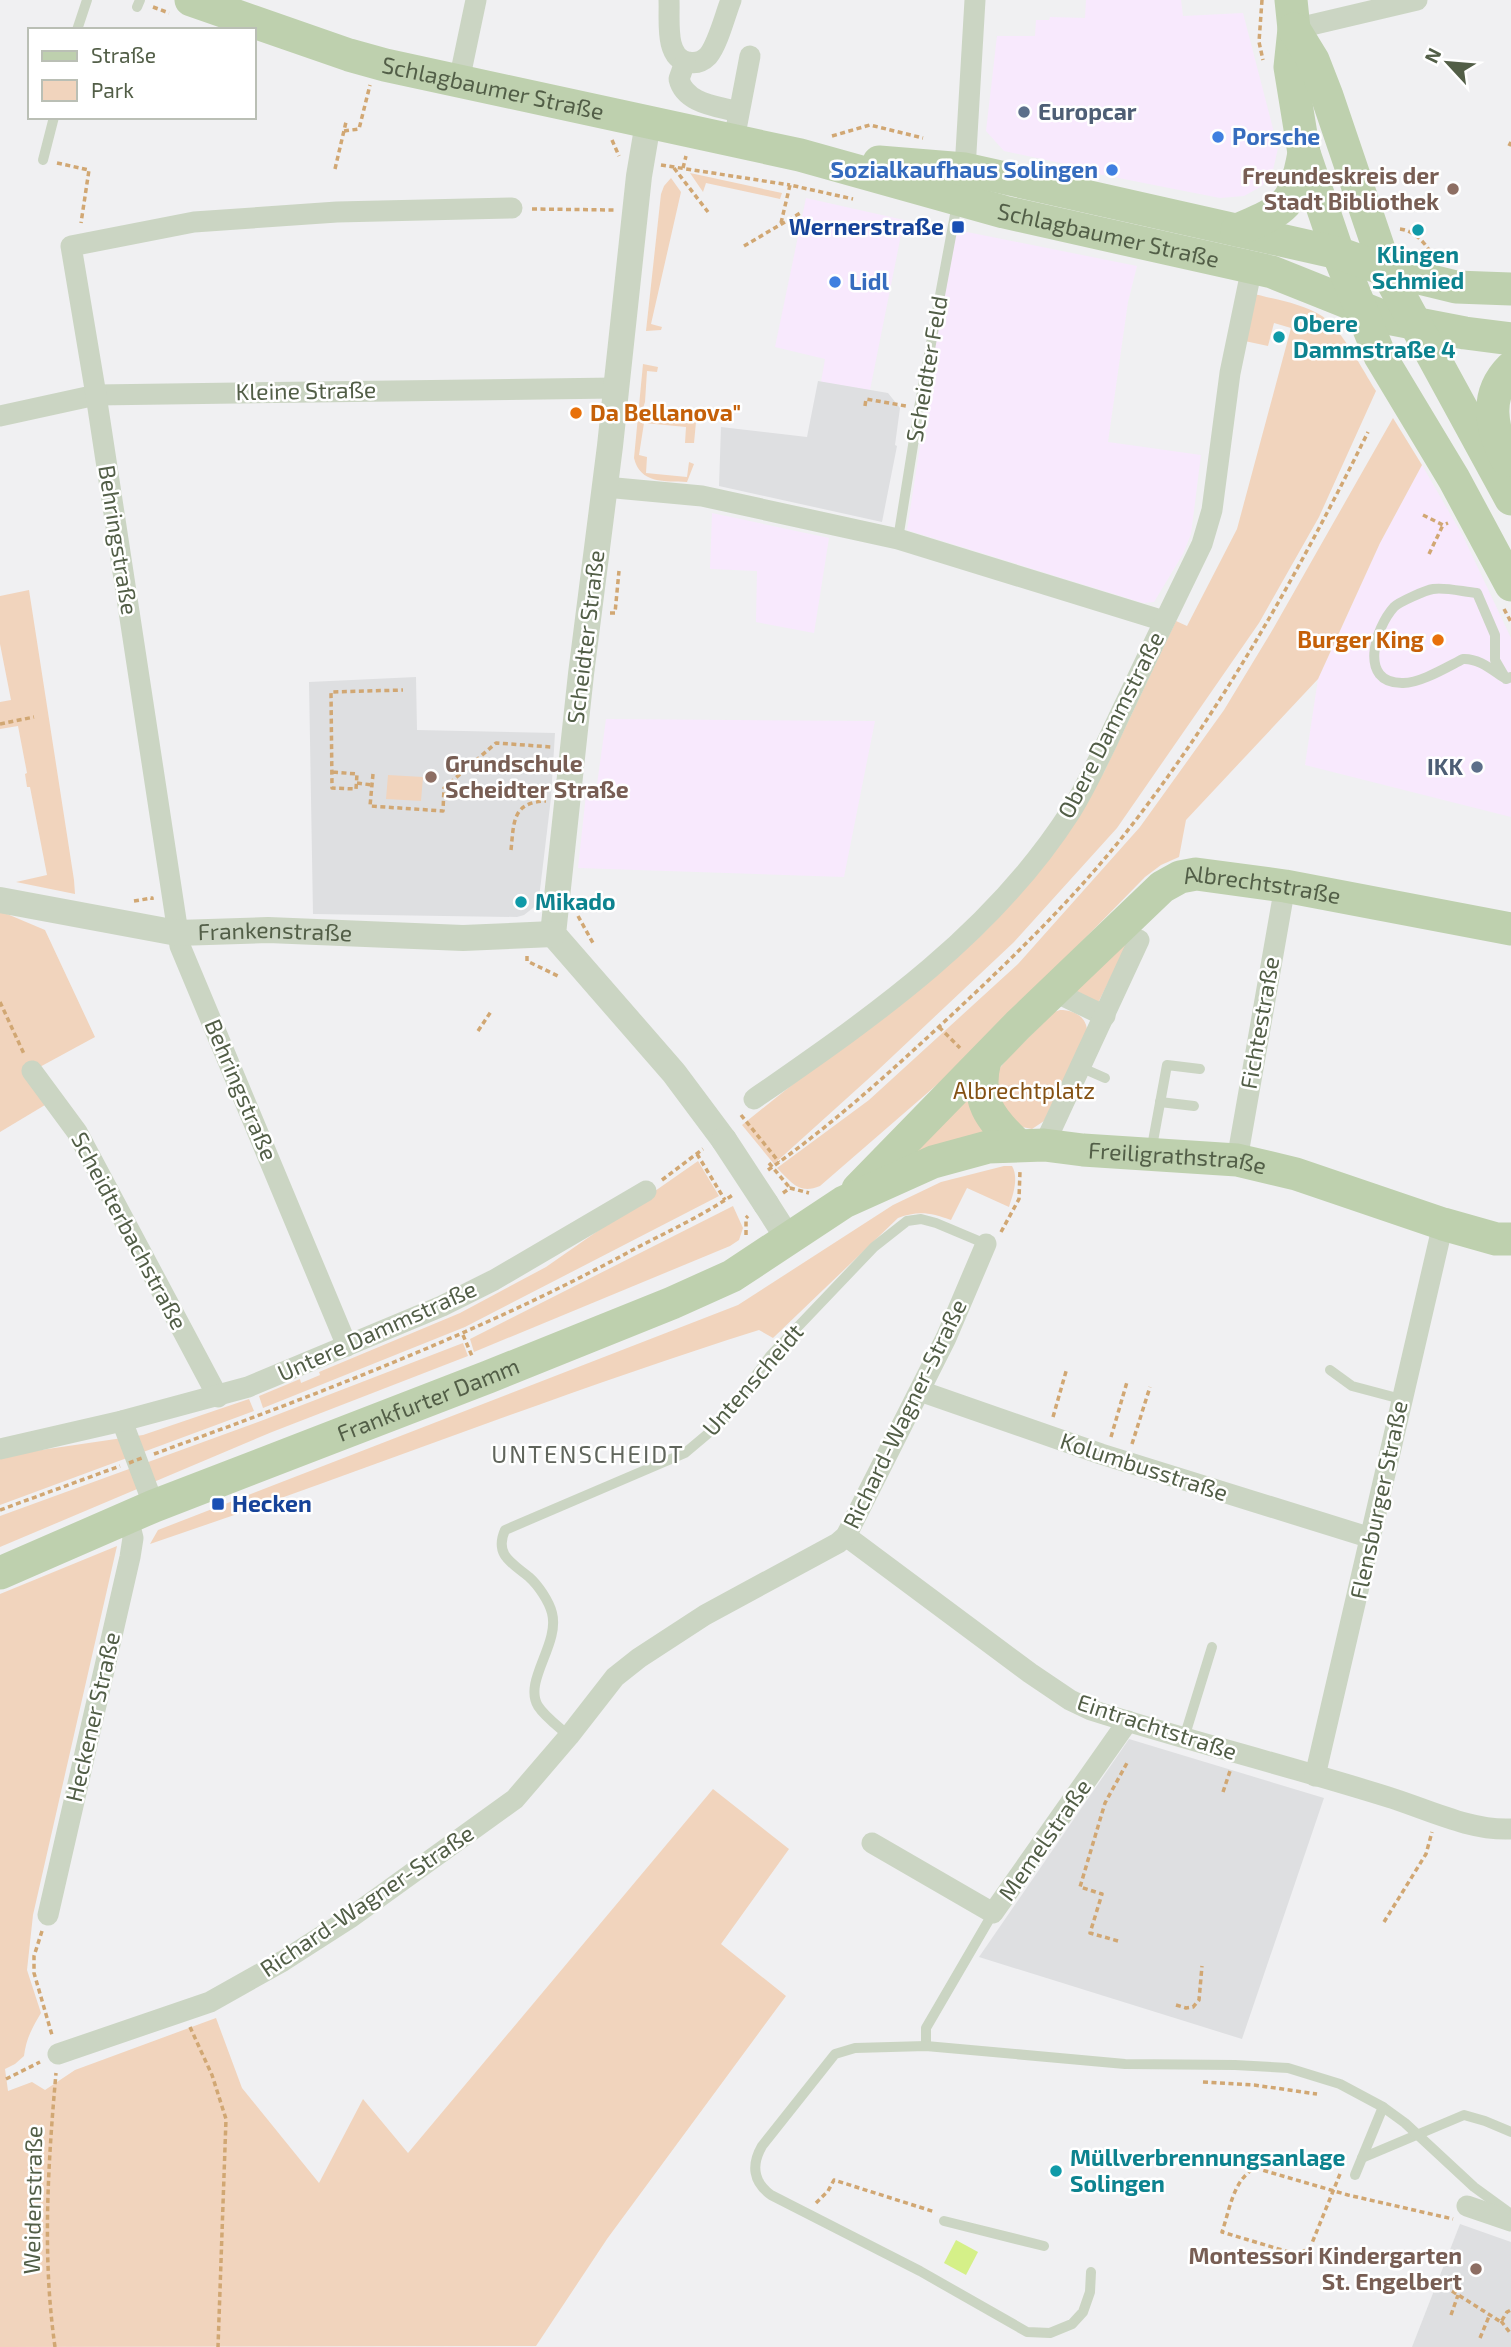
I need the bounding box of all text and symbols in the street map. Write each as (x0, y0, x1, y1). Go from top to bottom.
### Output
legend (28, 28, 256, 119)
north arrow (1413, 28, 1483, 98)
text: Straße (91, 42, 156, 67)
text: N (1419, 44, 1446, 67)
street label: Schlagbaumer Straße (379, 50, 607, 125)
text: Park (91, 77, 134, 102)
place label: Europcar (1038, 97, 1137, 125)
marker: Europcar (1016, 104, 1032, 120)
place label: Porsche (1232, 122, 1320, 150)
marker: Porsche (1210, 129, 1226, 145)
place label: Sozialkaufhaus Solingen (830, 155, 1098, 183)
place label: Freundeskreis der Stadt Bibliothek (1242, 161, 1439, 215)
marker: Sozialkaufhaus Solingen (1104, 162, 1120, 178)
marker: Freundeskreis der Stadt Bibliothek (1445, 181, 1461, 197)
street label: Schlagbaumer Straße (995, 196, 1222, 273)
place label: Wernerstraße (789, 212, 944, 240)
marker: Wernerstraße (950, 219, 966, 235)
marker: Klingen Schmied (1410, 222, 1426, 238)
place label: Klingen Schmied (1372, 240, 1464, 294)
place label: Lidl (849, 267, 889, 295)
marker: Lidl (827, 274, 843, 290)
street label: Scheidter Feld (899, 293, 953, 444)
place label: Obere Dammstraße 4 (1293, 309, 1456, 363)
marker: Obere Dammstraße 4 (1271, 329, 1287, 345)
street label: Kleine Straße (235, 375, 377, 405)
place label: Da Bellanova" (590, 398, 741, 426)
marker: Da Bellanova" (568, 405, 584, 421)
street label: Behringstraße (93, 463, 145, 617)
street label: Scheidter Straße (560, 548, 610, 725)
place label: Burger King (1297, 625, 1425, 653)
street label: Obere Dammstraße (1051, 627, 1169, 823)
marker: Burger King (1430, 632, 1446, 648)
place label: Grundschule Scheidter Straße (445, 749, 629, 803)
place label: IKK (1427, 752, 1463, 780)
marker: IKK (1469, 759, 1485, 775)
marker: Grundschule Scheidter Straße (423, 769, 439, 785)
street label: Albrechtstraße (1180, 859, 1343, 909)
place label: Mikado (535, 887, 616, 915)
marker: Mikado (513, 894, 529, 910)
street label: Frankenstraße (197, 915, 353, 946)
street label: Fichtestraße (1234, 954, 1284, 1091)
street label: Behringstraße (199, 1015, 284, 1165)
park label: Albrechtplatz (953, 1076, 1095, 1104)
street label: Scheidterbachstraße (66, 1127, 194, 1334)
street label: Freiligrathstraße (1088, 1135, 1269, 1180)
street label: Untere Dammstraße (273, 1274, 480, 1387)
street label: Richard-Wagner-Straße (836, 1294, 972, 1533)
street label: Untenscheidt (696, 1317, 809, 1441)
street label: Frankfurter Damm (333, 1351, 523, 1447)
street label: Flensburger Straße (1343, 1398, 1413, 1602)
street label: Kolumbusstraße (1057, 1426, 1232, 1506)
district label: UNTENSCHEIDT (491, 1439, 685, 1468)
place label: Hecken (232, 1489, 312, 1517)
marker: Hecken (210, 1496, 226, 1512)
street label: Heckener Straße (59, 1629, 125, 1804)
street label: Eintrachtstraße (1074, 1687, 1241, 1765)
street label: Memelstraße (992, 1773, 1096, 1906)
street label: Richard-Wagner-Straße (254, 1818, 479, 1982)
street label: Weidenstraße (17, 2125, 47, 2274)
place label: Müllverbrennungsanlage Solingen (1070, 2143, 1346, 2197)
marker: Müllverbrennungsanlage Solingen (1048, 2163, 1064, 2179)
place label: Montessori Kindergarten St. Engelbert (1188, 2241, 1462, 2295)
marker: Montessori Kindergarten St. Engelbert (1468, 2261, 1484, 2277)

